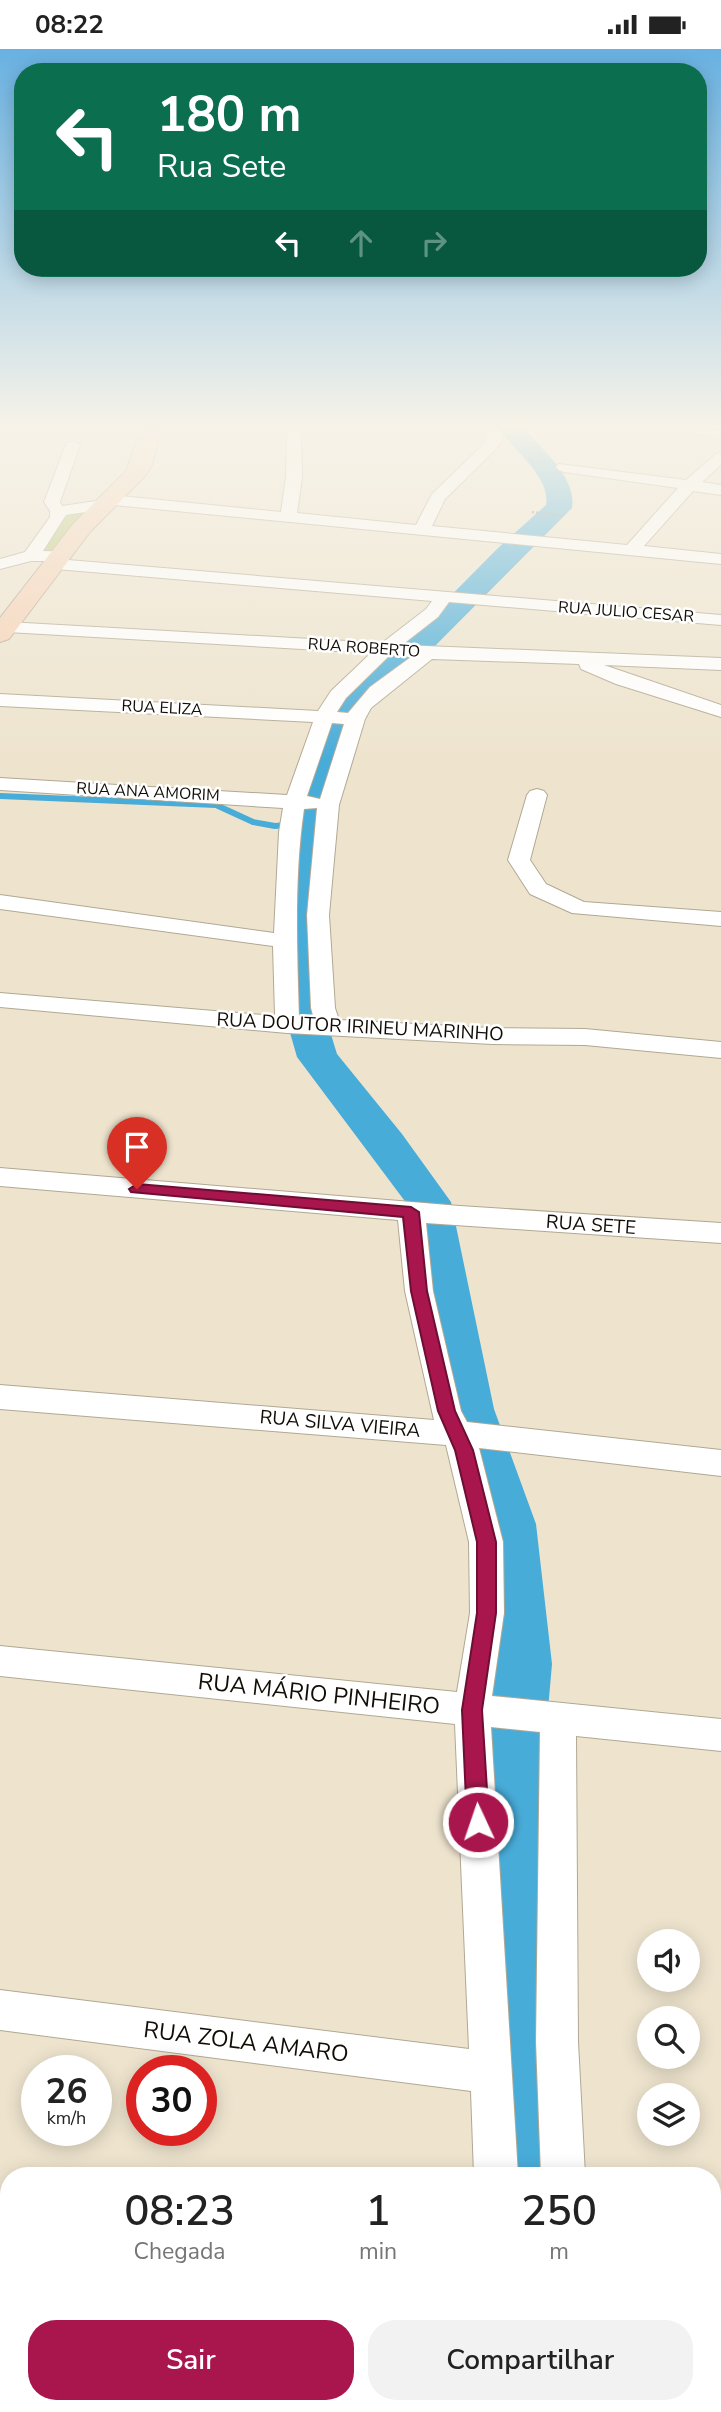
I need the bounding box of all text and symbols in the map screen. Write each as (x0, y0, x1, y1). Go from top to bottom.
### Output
text: 08:22 (35, 7, 104, 42)
text: 180 m (157, 81, 301, 148)
icon: left (42, 91, 133, 182)
text: Rua Sete (157, 145, 286, 188)
icon: left (269, 224, 307, 262)
icon: ahead (342, 224, 380, 262)
icon: right (415, 224, 453, 262)
street label: RUA JULIO CESAR (557, 596, 695, 628)
street label: RUA ROBERTO (307, 633, 421, 663)
street label: RUA ELIZA (121, 695, 203, 721)
street label: RUA ANA AMORIM (76, 777, 220, 807)
street label: RUA DOUTOR IRINEU MARINHO (216, 1006, 504, 1048)
pin (107, 1117, 167, 1189)
icon: arrive (118, 1128, 156, 1166)
street label: RUA SETE (545, 1209, 637, 1241)
street label: RUA SILVA VIEIRA (259, 1404, 422, 1444)
street label: RUA MÁRIO PINHEIRO (196, 1666, 442, 1722)
position arrow (441, 1785, 515, 1859)
map controls (637, 1929, 700, 2146)
button: sound (637, 1929, 700, 1992)
button: search (637, 2006, 700, 2069)
street label: RUA ZOLA AMARO (142, 2014, 350, 2070)
speed limit sign: 30 (126, 2055, 217, 2146)
text: 26 (45, 2068, 88, 2115)
button: layers (637, 2083, 700, 2146)
text: km/h (47, 2106, 86, 2130)
text: 08:23 (124, 2183, 235, 2240)
text: 1 (365, 2183, 391, 2240)
text: 250 (521, 2183, 597, 2240)
text: Chegada (133, 2236, 226, 2267)
text: min (359, 2236, 397, 2267)
text: m (549, 2236, 569, 2267)
button: Sair (28, 2320, 354, 2400)
button: Compartilhar (368, 2320, 693, 2400)

